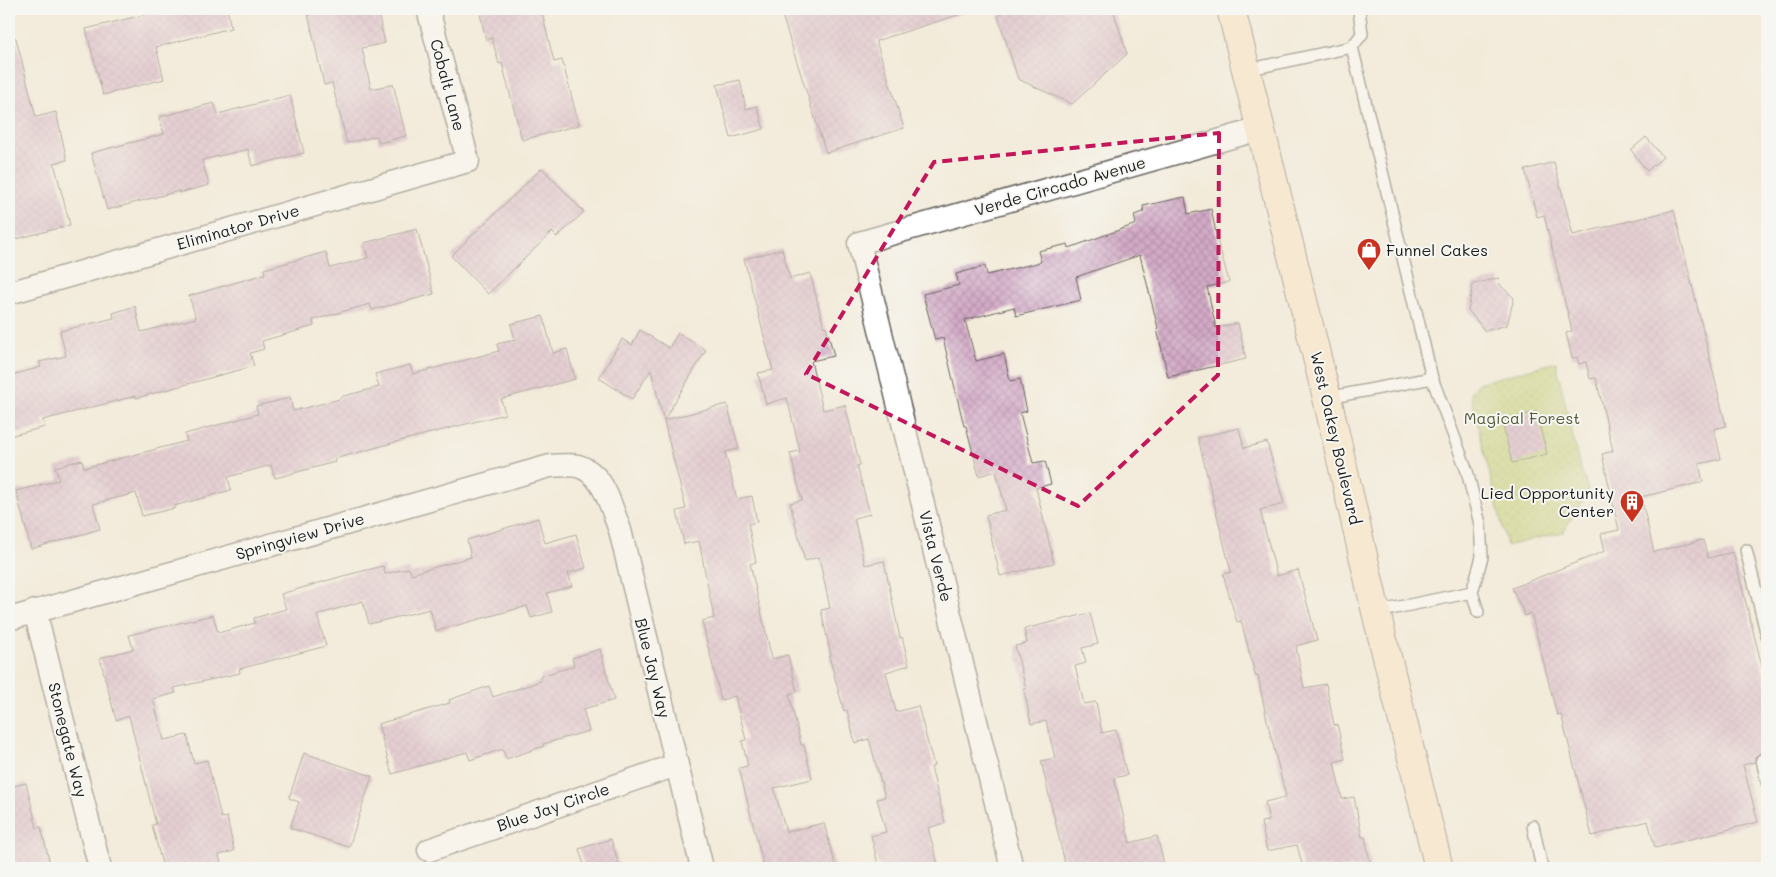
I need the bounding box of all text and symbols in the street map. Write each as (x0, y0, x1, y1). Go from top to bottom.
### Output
street label: Cobalt Lane (426, 37, 471, 133)
street label: Verde Circado Avenue (972, 151, 1148, 220)
street label: Eliminator Drive (174, 199, 302, 254)
shop icon: Funnel Cakes (1356, 237, 1382, 271)
place label: Funnel Cakes (1386, 239, 1488, 260)
street label: West Oakey Boulevard (1306, 349, 1367, 527)
park label: Magical Forest (1464, 407, 1580, 428)
place label: Lied Opportunity Center (1481, 482, 1614, 521)
building icon: Lied Opportunity Center (1619, 489, 1645, 523)
street label: Springview Drive (233, 507, 367, 564)
street label: Vista Verde (915, 508, 958, 604)
street label: Blue Jay Way (631, 616, 676, 720)
street label: Stonegate Way (44, 680, 93, 800)
street label: Blue Jay Circle (494, 777, 612, 836)

